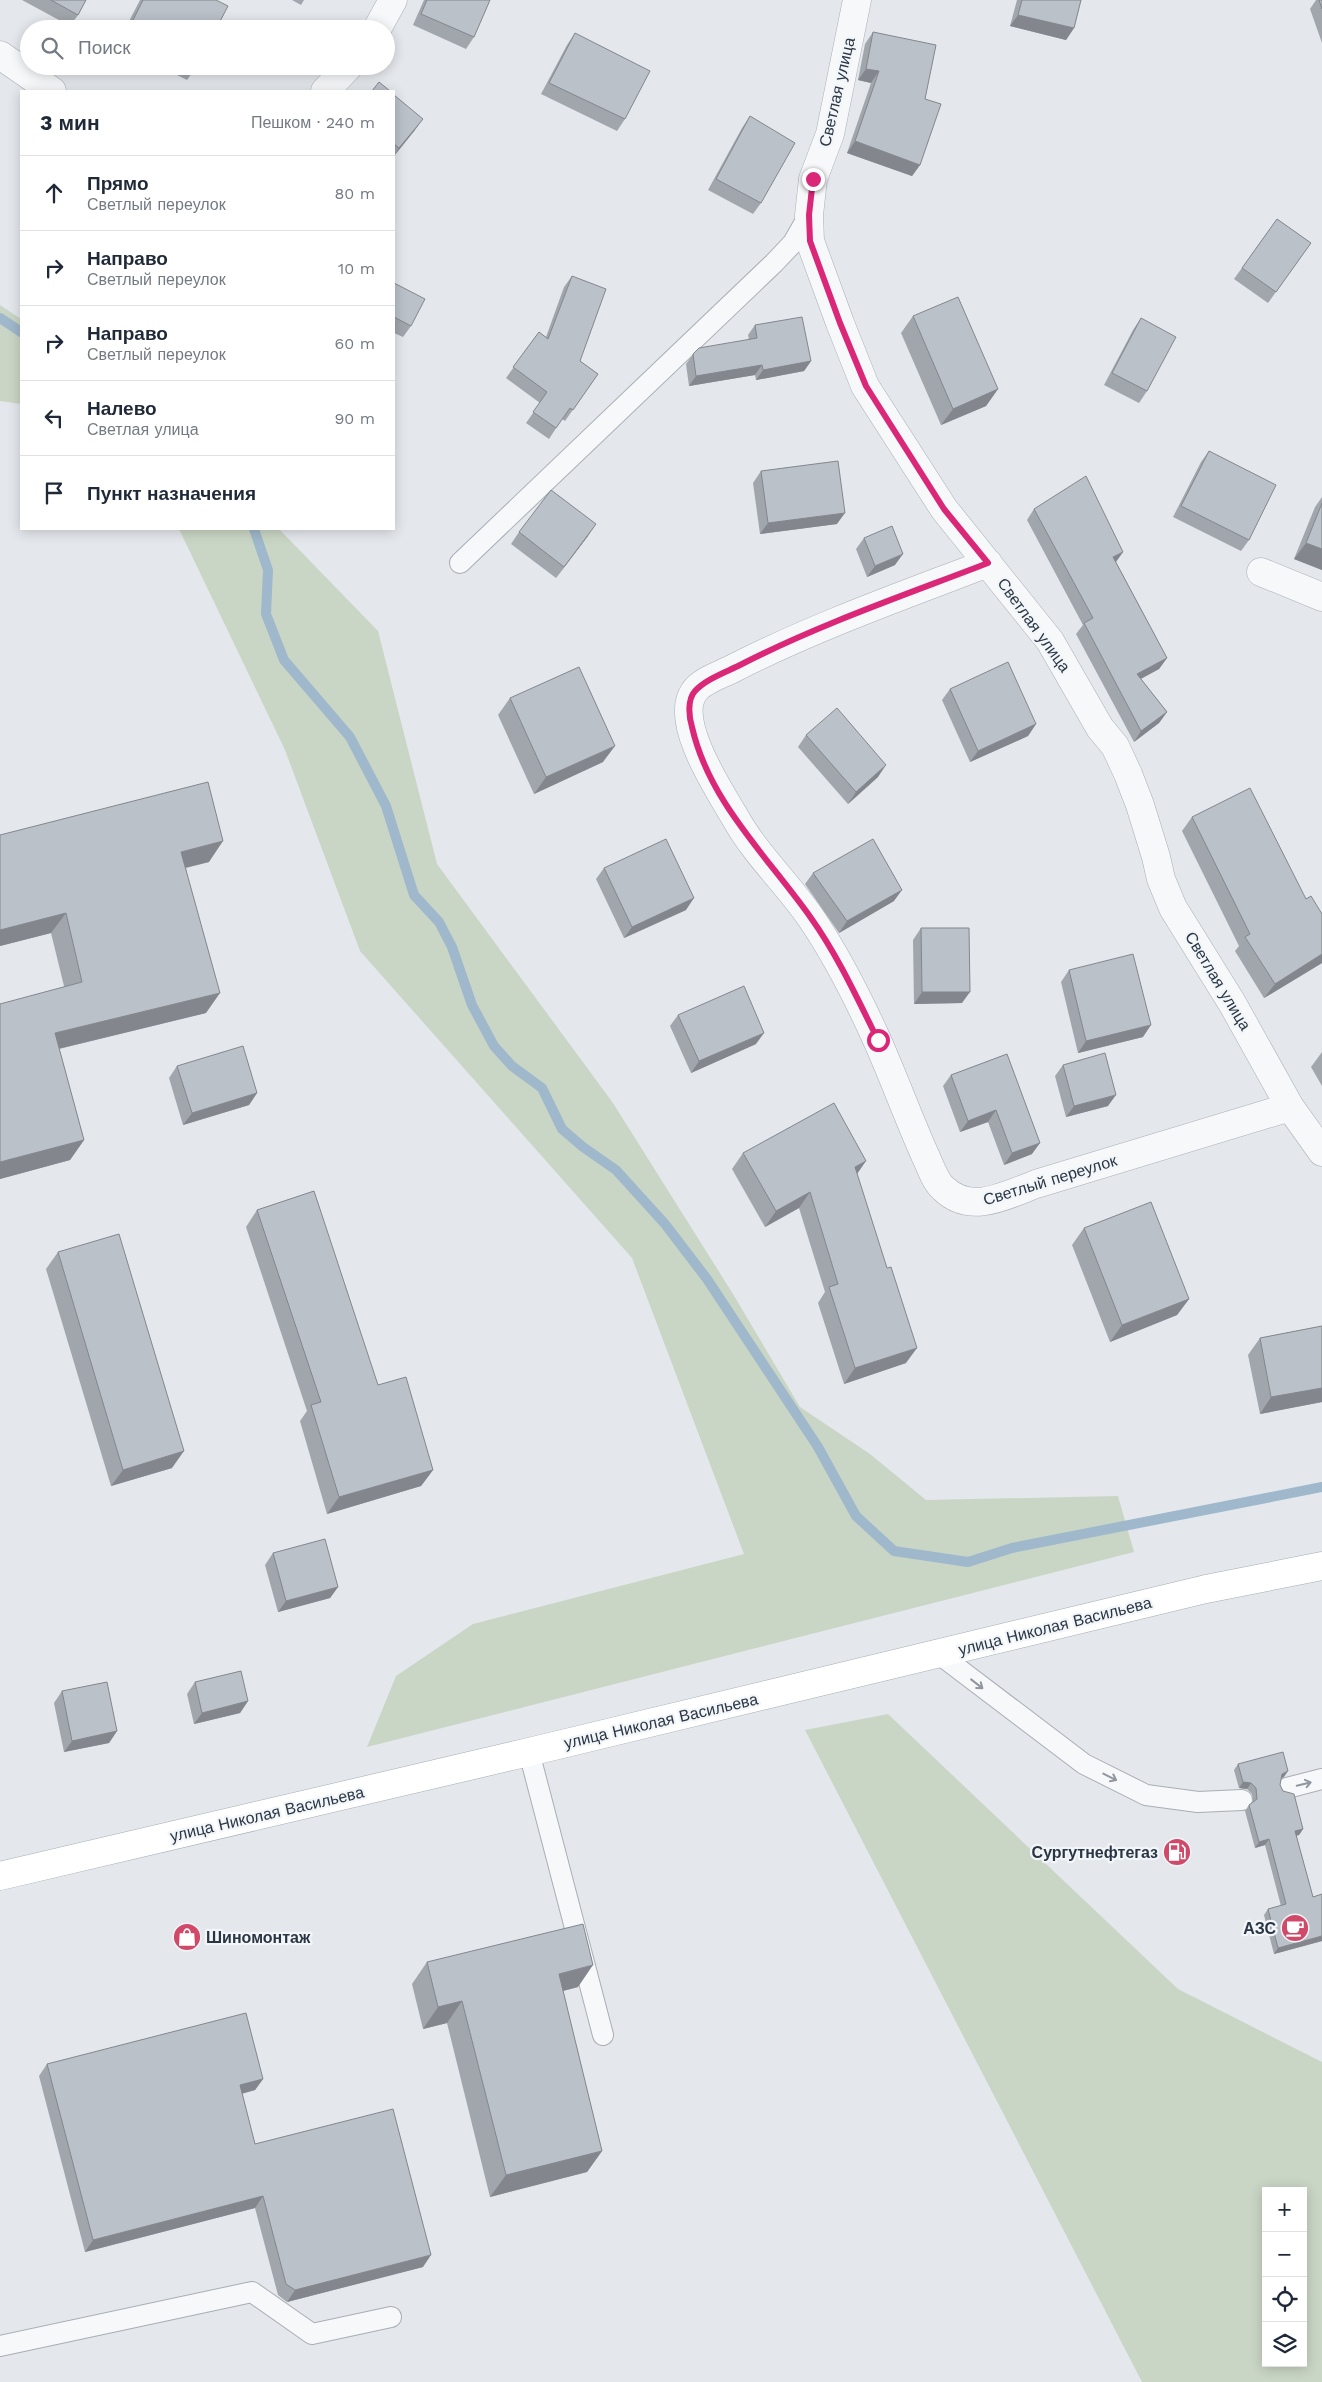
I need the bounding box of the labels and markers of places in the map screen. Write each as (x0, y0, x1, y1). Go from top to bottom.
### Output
fuel station icon: Сургутнефтегаз (1162, 1837, 1192, 1867)
place label: Сургутнефтегаз (1032, 1843, 1158, 1862)
cafe icon: АЗС (1280, 1913, 1310, 1943)
place label: АЗС (1243, 1919, 1276, 1938)
shop icon: Шиномонтаж (172, 1922, 202, 1952)
place label: Шиномонтаж (206, 1928, 311, 1947)

